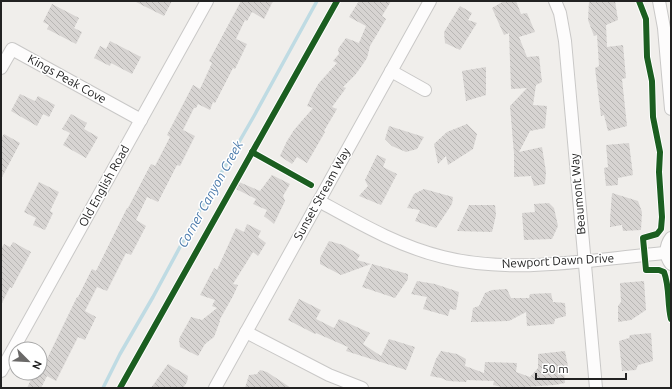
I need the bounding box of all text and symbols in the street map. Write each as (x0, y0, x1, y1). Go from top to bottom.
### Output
street label: Kings Peak Cove (26, 52, 109, 105)
water label: Corner Canyon Creek (175, 138, 245, 250)
street label: Old English Road (76, 143, 131, 229)
street label: Sunset Stream Way (291, 145, 352, 242)
street label: Beaumont Way (567, 153, 588, 235)
street label: Newport Dawn Drive (501, 251, 614, 270)
north arrow (8, 341, 48, 381)
scale bar (536, 355, 626, 381)
text: N (30, 359, 44, 371)
text: 50 m (542, 362, 569, 375)

